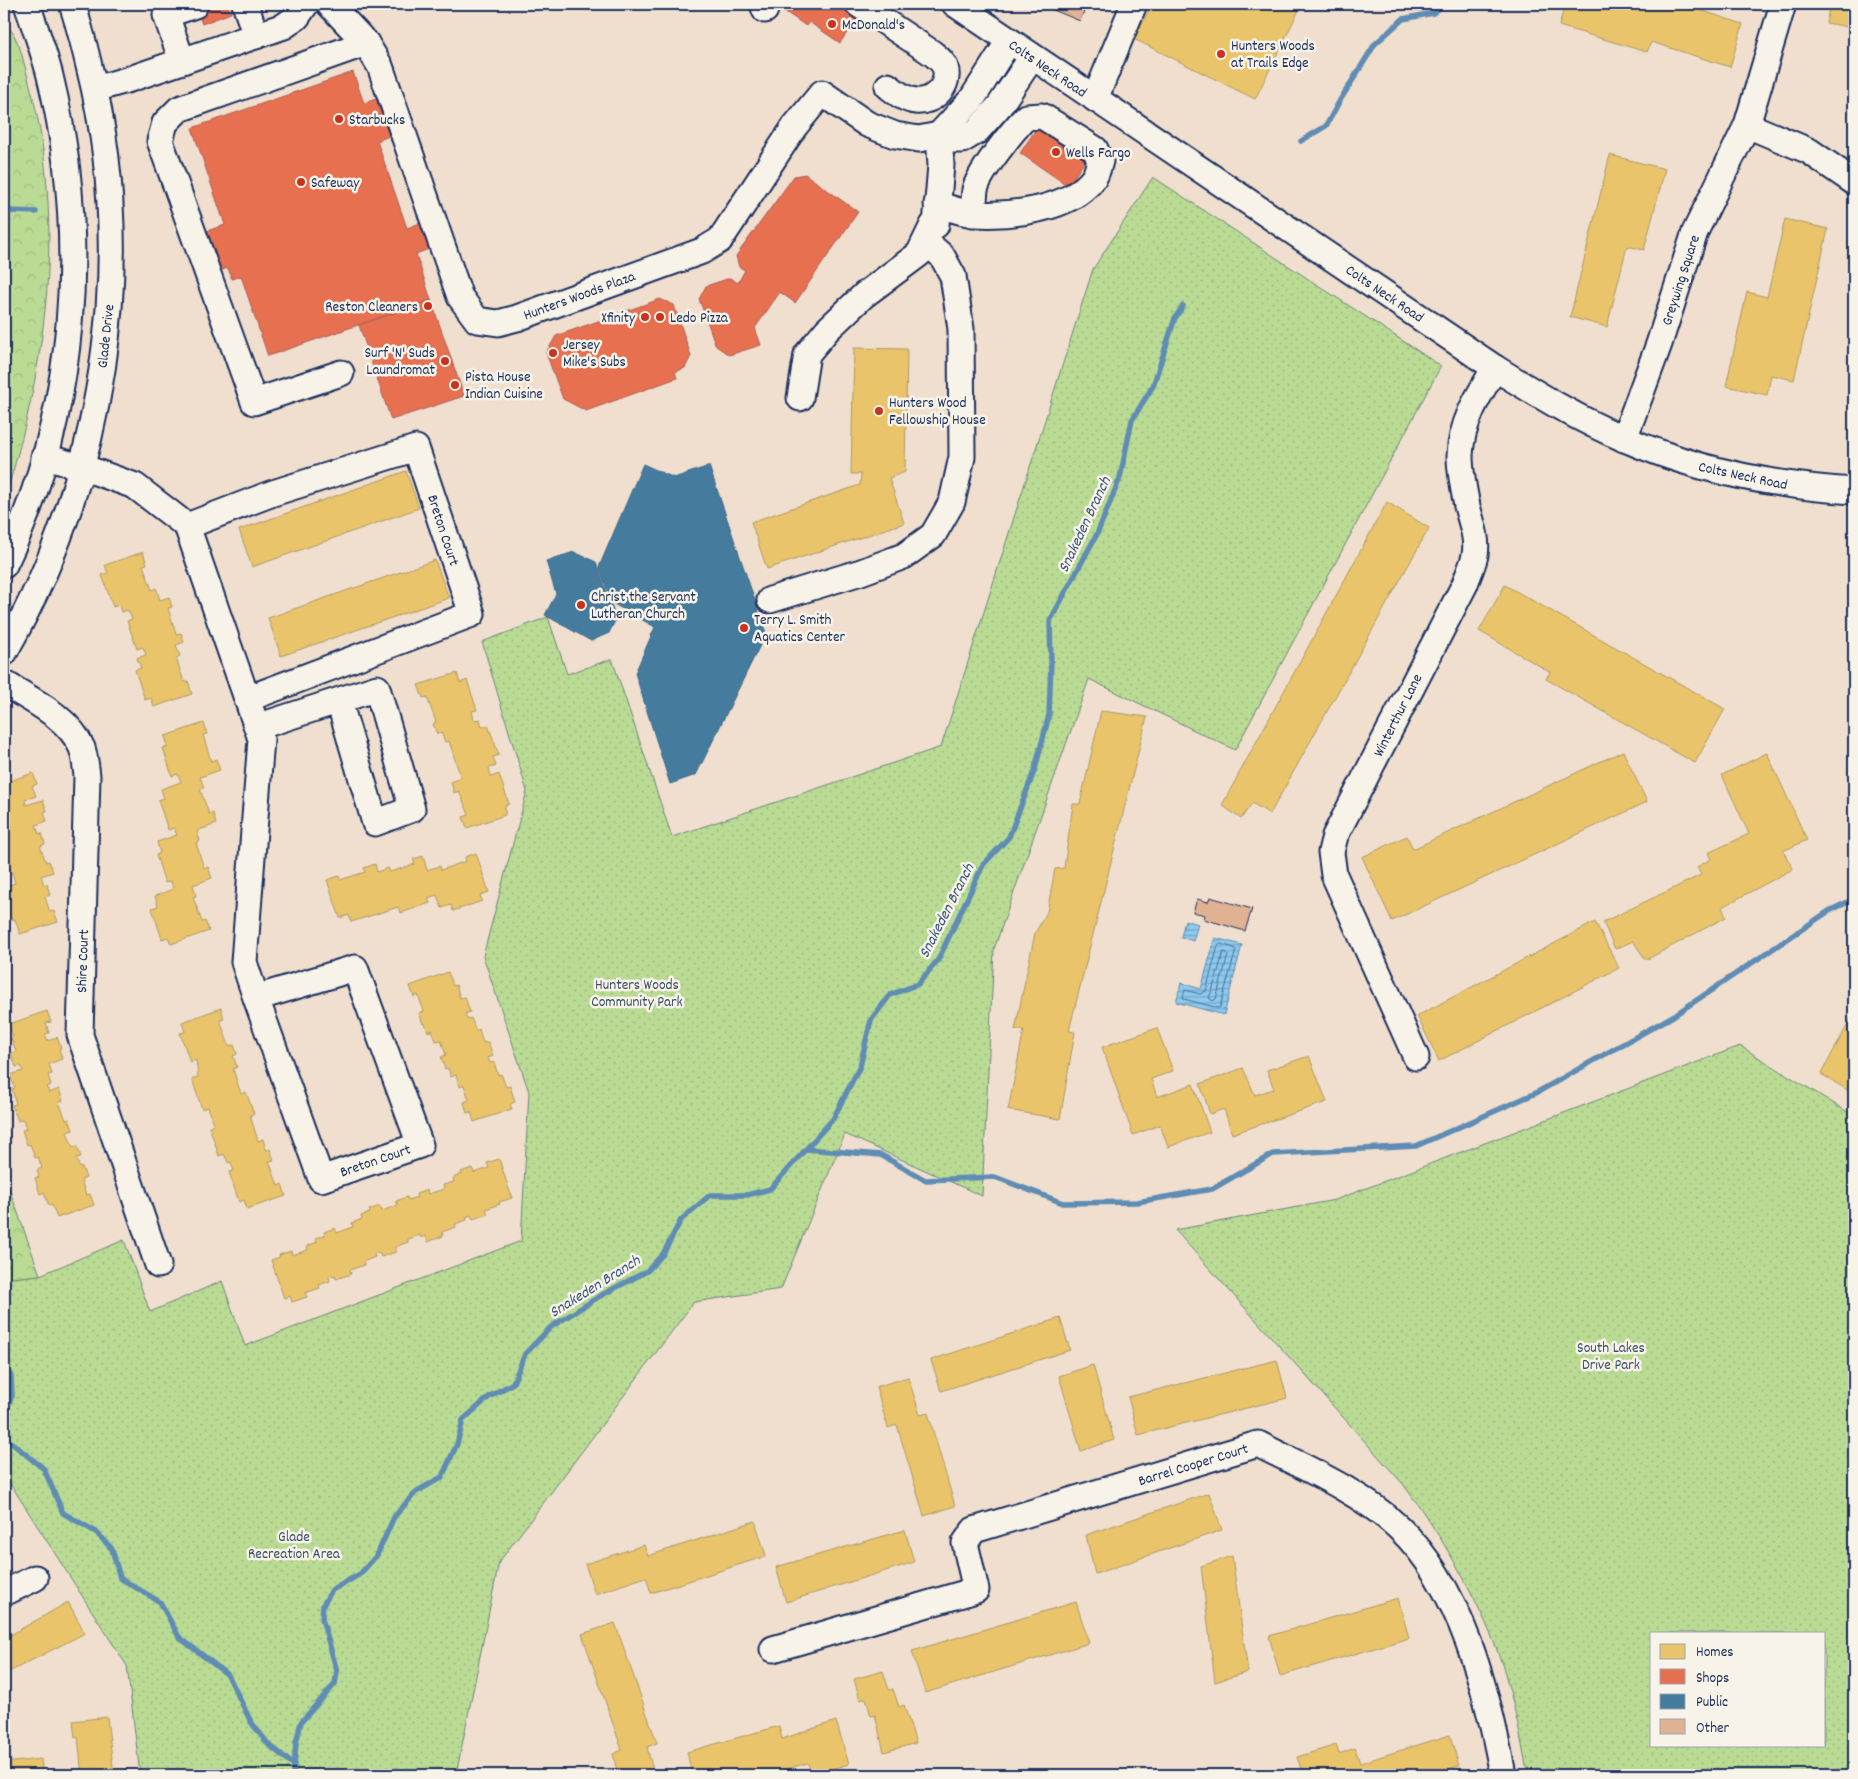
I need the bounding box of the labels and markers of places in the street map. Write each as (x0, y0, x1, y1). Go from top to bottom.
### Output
place label: McDonald's (842, 15, 905, 37)
marker: McDonald's (826, 18, 838, 30)
place label: Hunters Woods at Trails Edge (1231, 36, 1315, 75)
marker: Hunters Woods at Trails Edge (1215, 48, 1227, 60)
place label: Starbucks (349, 110, 405, 132)
marker: Starbucks (333, 113, 345, 125)
place label: Wells Fargo (1066, 143, 1131, 165)
marker: Wells Fargo (1050, 146, 1062, 158)
place label: Safeway (311, 173, 360, 195)
marker: Safeway (295, 176, 307, 188)
place label: Reston Cleaners (325, 297, 418, 319)
marker: Reston Cleaners (422, 300, 434, 312)
place label: Xfinity (601, 308, 636, 330)
place label: Ledo Pizza (670, 308, 729, 330)
marker: Xfinity (639, 311, 651, 323)
marker: Ledo Pizza (654, 311, 666, 323)
place label: Jersey Mike's Subs (563, 335, 626, 374)
place label: Surf 'N' Suds Laundromat (364, 343, 435, 382)
marker: Jersey Mike's Subs (547, 347, 559, 359)
marker: Surf 'N' Suds Laundromat (439, 355, 451, 367)
place label: Pista House Indian Cuisine (465, 367, 543, 406)
marker: Pista House Indian Cuisine (449, 379, 461, 391)
place label: Hunters Wood Fellowship House (889, 393, 986, 432)
marker: Hunters Wood Fellowship House (873, 405, 885, 417)
place label: Christ the Servant Lutheran Church (591, 587, 696, 626)
marker: Christ the Servant Lutheran Church (575, 599, 587, 611)
place label: Terry L. Smith Aquatics Center (754, 610, 846, 649)
marker: Terry L. Smith Aquatics Center (738, 622, 750, 634)

